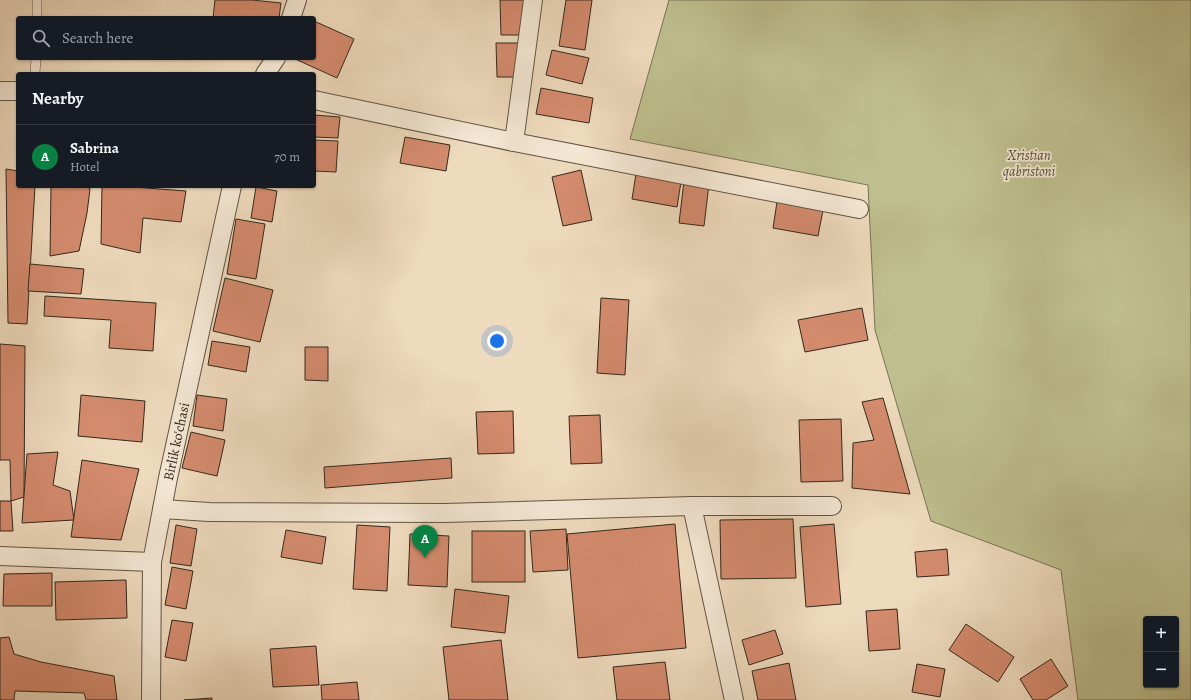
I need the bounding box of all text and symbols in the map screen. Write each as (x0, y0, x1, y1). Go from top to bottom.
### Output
search box (16, 16, 316, 60)
icon: search (30, 27, 52, 49)
text: Search here (62, 28, 133, 48)
text: Nearby (32, 87, 83, 110)
text: Sabrina (70, 138, 119, 158)
park label: Xristian qabristoni (1003, 146, 1056, 181)
text: A (41, 148, 49, 165)
text: 70 m (274, 148, 300, 165)
text: Hotel (70, 158, 99, 175)
your location (487, 331, 507, 351)
street label: Birlik ko'chasi (159, 401, 194, 482)
pin: A (412, 525, 438, 558)
map controls (1143, 616, 1179, 688)
button: + (1143, 616, 1179, 652)
button: − (1143, 652, 1179, 688)

